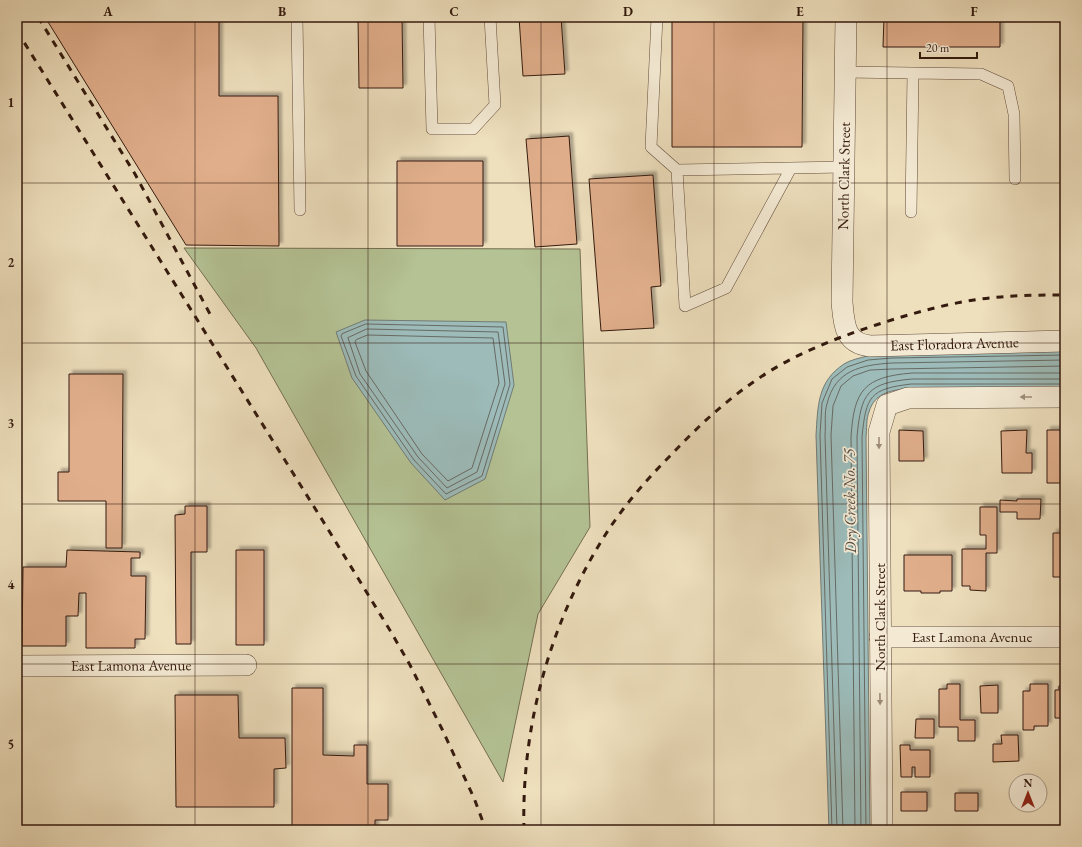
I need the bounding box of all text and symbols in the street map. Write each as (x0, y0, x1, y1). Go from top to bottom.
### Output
text: A (102, 3, 113, 20)
text: B (278, 3, 286, 20)
text: C (449, 3, 459, 20)
text: D (623, 3, 633, 20)
text: E (796, 3, 804, 20)
text: F (970, 3, 978, 20)
scale bar (920, 34, 977, 60)
text: 20 m (926, 40, 950, 56)
text: 1 (8, 94, 15, 111)
street label: North Clark Street (833, 122, 854, 230)
text: 2 (8, 254, 15, 271)
street label: East Floradora Avenue (890, 332, 1019, 354)
one-way arrow (1019, 394, 1032, 400)
text: 3 (8, 415, 15, 432)
one-way arrow (876, 437, 882, 450)
water label: Dry Creek No. 75 (838, 447, 861, 555)
street label: North Clark Street (870, 563, 889, 671)
text: 4 (8, 576, 15, 593)
street label: East Lamona Avenue (912, 627, 1032, 646)
street label: East Lamona Avenue (71, 655, 191, 675)
one-way arrow (877, 693, 884, 705)
text: 5 (8, 736, 14, 753)
north arrow (1008, 773, 1048, 813)
text: N (1024, 776, 1033, 790)

